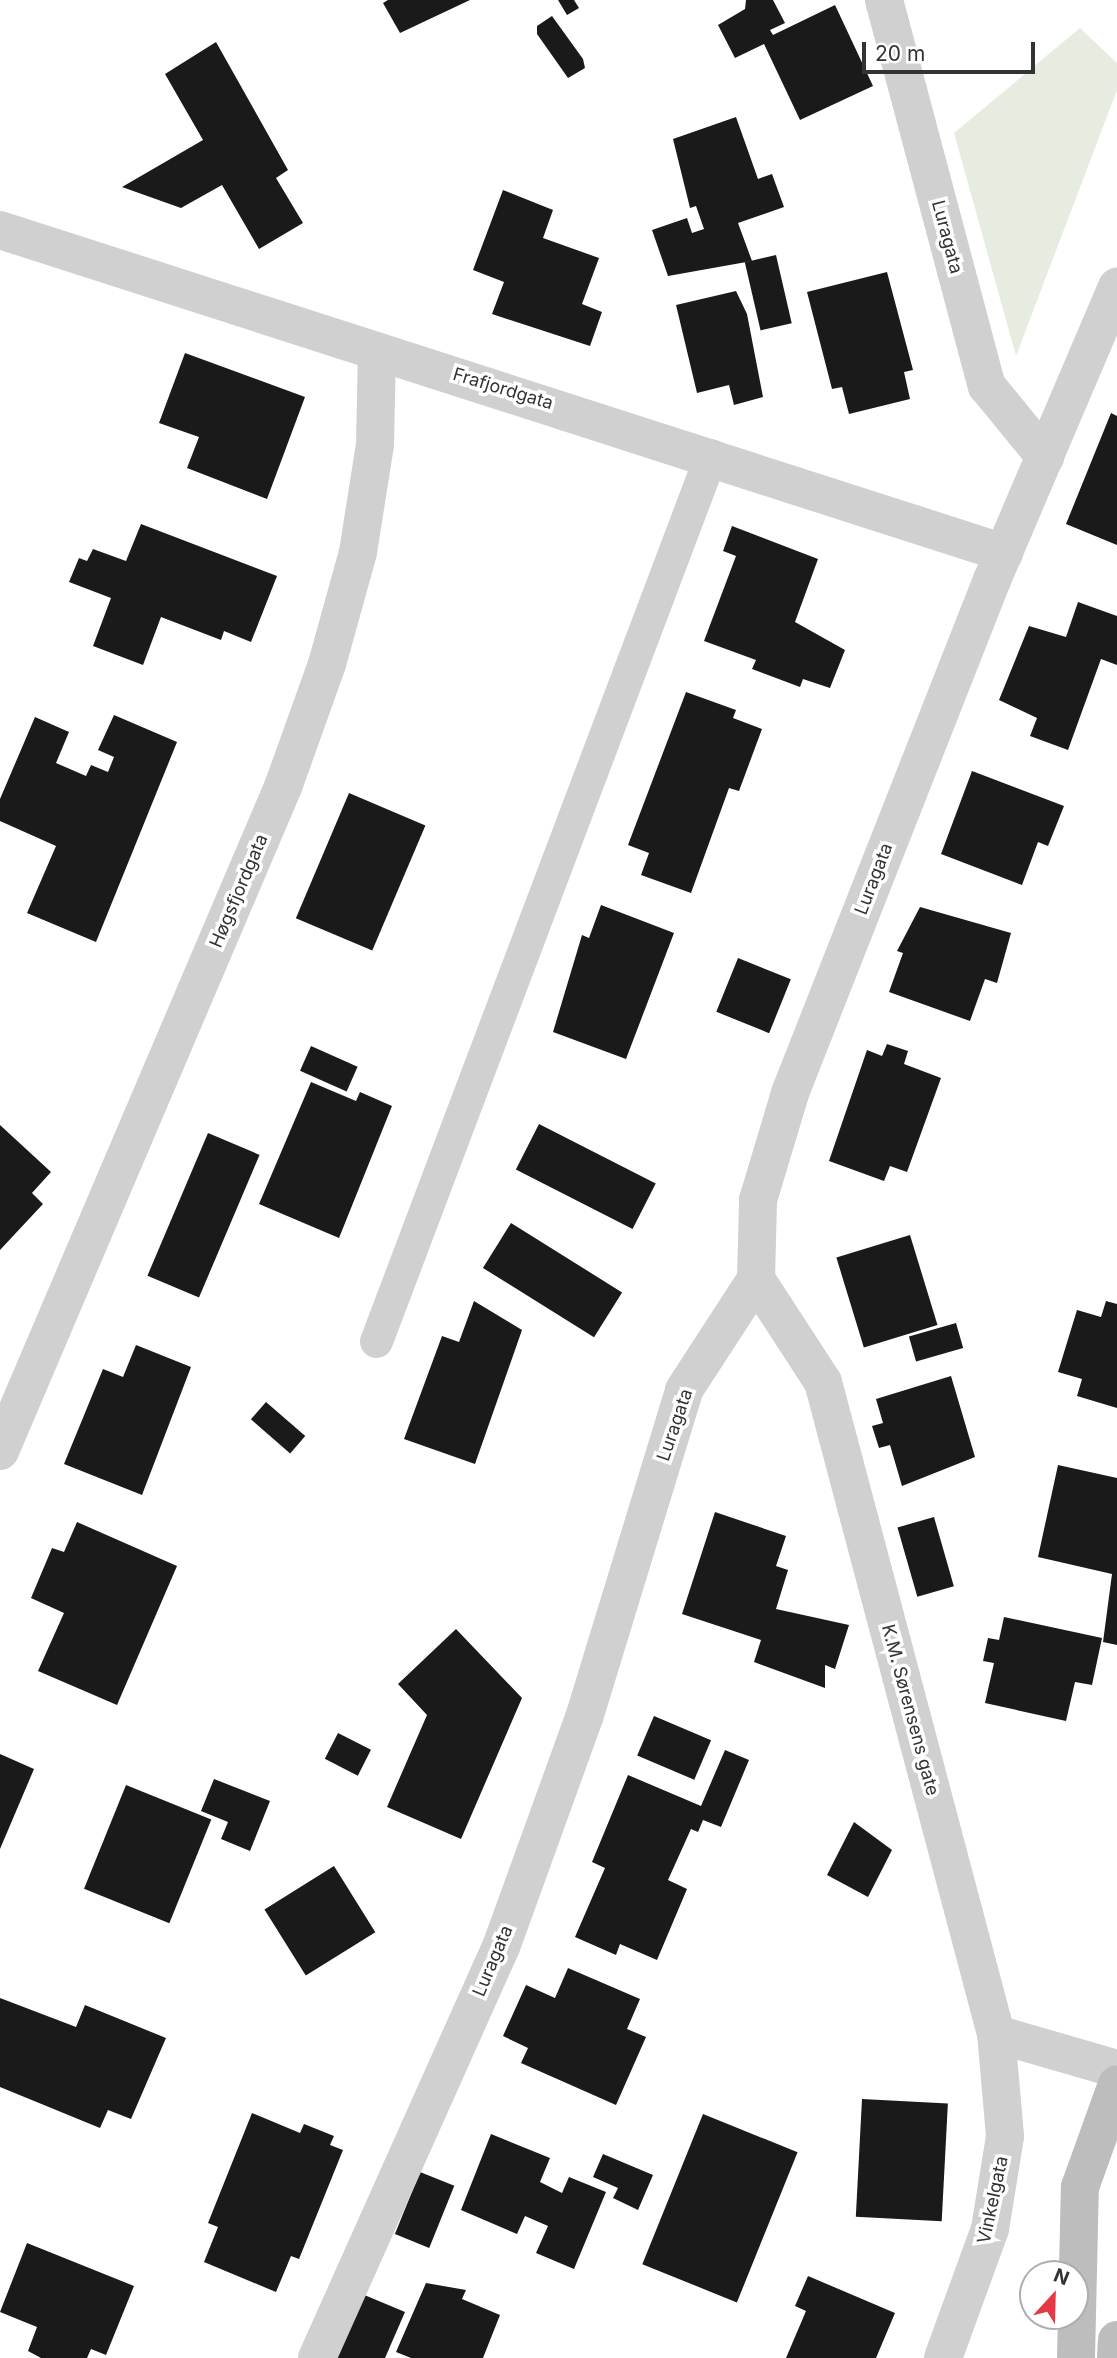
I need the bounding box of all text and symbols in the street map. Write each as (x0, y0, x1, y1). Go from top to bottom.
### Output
scale bar (865, 28, 1038, 72)
text: 20 m (875, 41, 925, 66)
street label: Luragata (927, 198, 967, 276)
street label: Frafjordgata (450, 364, 556, 414)
street label: Høgsfjordgata (205, 831, 273, 951)
street label: Luragata (850, 840, 898, 918)
street label: Luragata (653, 1386, 697, 1464)
street label: K.M. Sørensens gate (877, 1622, 943, 1798)
street label: Luragata (468, 1922, 518, 2000)
street label: Vinkelgata (973, 2154, 1013, 2246)
north arrow (1019, 2260, 1089, 2330)
text: N (1050, 2264, 1072, 2290)

